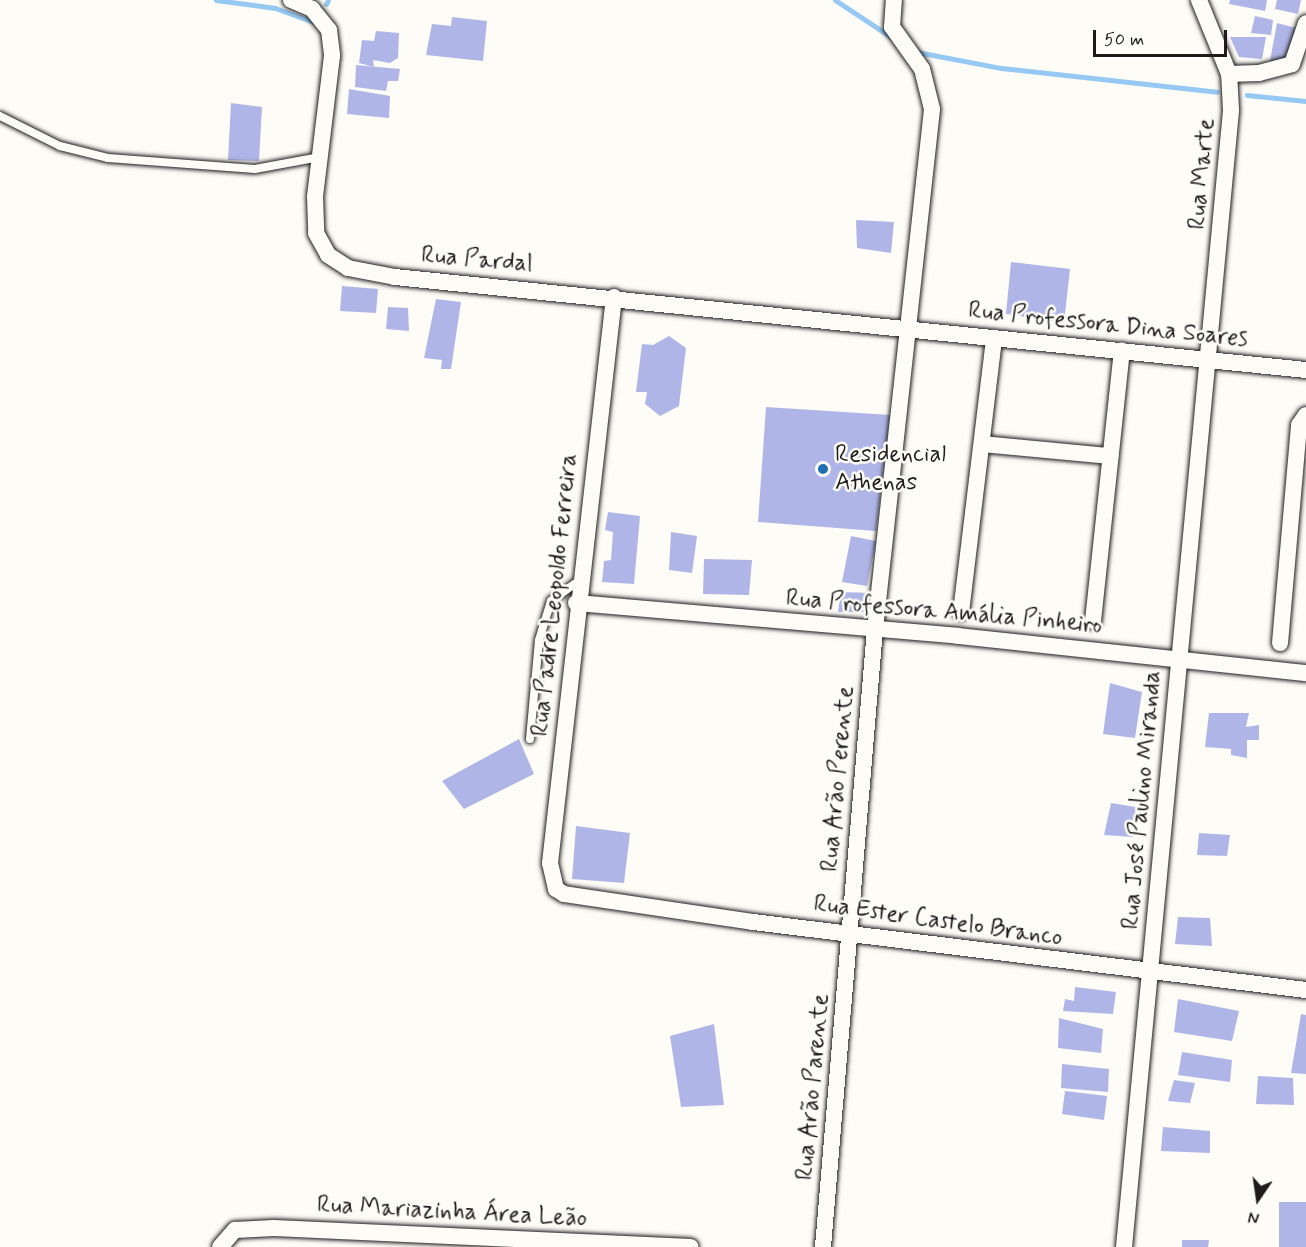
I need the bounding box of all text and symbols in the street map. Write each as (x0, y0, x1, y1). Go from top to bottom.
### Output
scale bar (1096, 18, 1230, 56)
text: 50 m (1104, 28, 1144, 52)
street label: Rua Marte (1183, 119, 1221, 229)
street label: Rua Pardal (422, 241, 532, 279)
street label: Rua Professora Dina Soares (969, 296, 1247, 354)
place label: Residencial Athenas (835, 441, 946, 497)
street label: Rua Padre Leopoldo Ferreira (526, 453, 584, 737)
marker: Residencial Athenas (816, 462, 830, 476)
street label: Rua Professora Amália Pinheiro (785, 584, 1103, 640)
street label: Rua José Paulino Miranda (1116, 668, 1168, 932)
street label: Rua Arão Perente (816, 685, 860, 873)
street label: Rua Ester Castelo Branco (809, 889, 1067, 953)
street label: Rua Arão Parente (790, 992, 836, 1182)
north arrow (1228, 1169, 1288, 1229)
street label: Rua Mariazinha Área Leão (316, 1191, 588, 1233)
text: N (1246, 1206, 1261, 1228)

